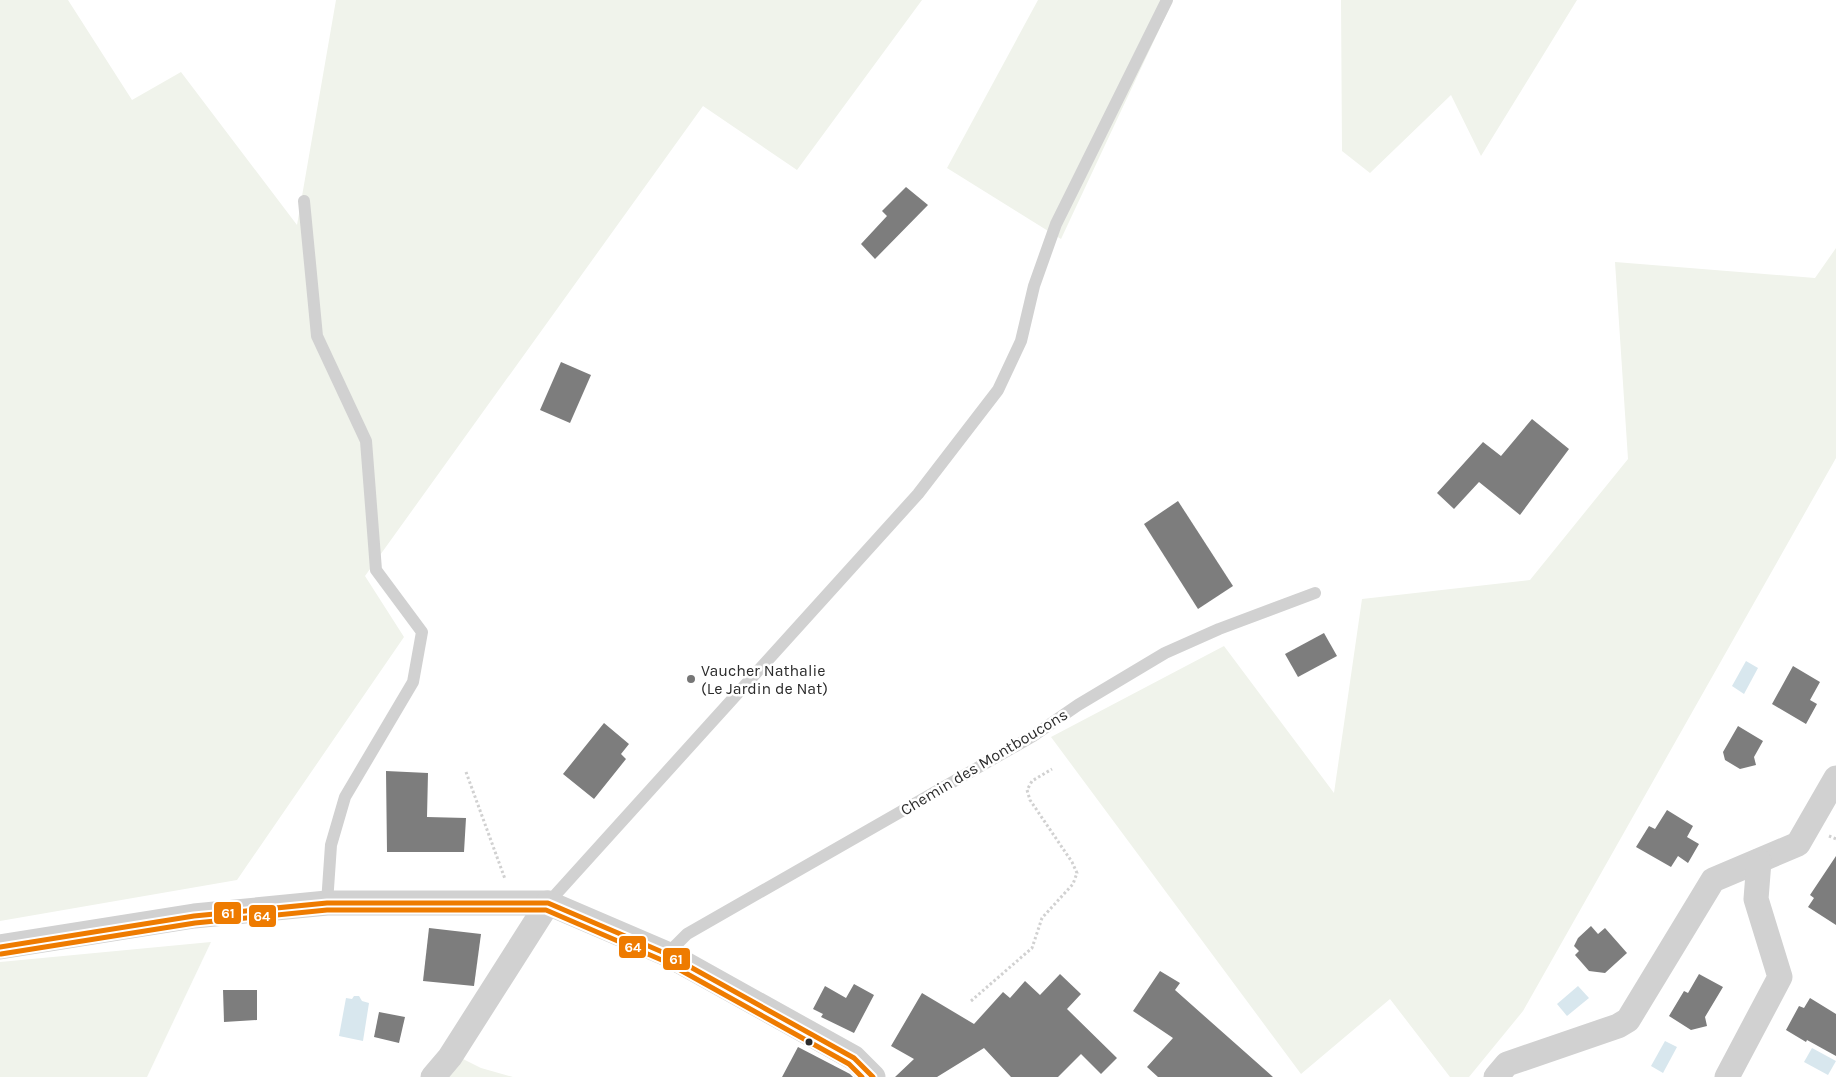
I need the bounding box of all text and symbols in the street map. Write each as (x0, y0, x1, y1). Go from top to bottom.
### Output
place label: Vaucher Nathalie (Le Jardin de Nat) (701, 661, 828, 698)
marker: Vaucher Nathalie (Le Jardin de Nat) (685, 673, 697, 685)
street label: Chemin des Montboucons (897, 704, 1071, 820)
line badge: 61 (213, 901, 242, 925)
line badge: 64 (248, 904, 277, 928)
text: 61 (221, 905, 235, 922)
text: 64 (254, 908, 271, 925)
line badge: 64 (618, 935, 647, 959)
text: 64 (625, 939, 642, 956)
line badge: 61 (662, 947, 691, 971)
text: 61 (669, 951, 683, 968)
unlabelled marker (804, 1037, 814, 1047)

